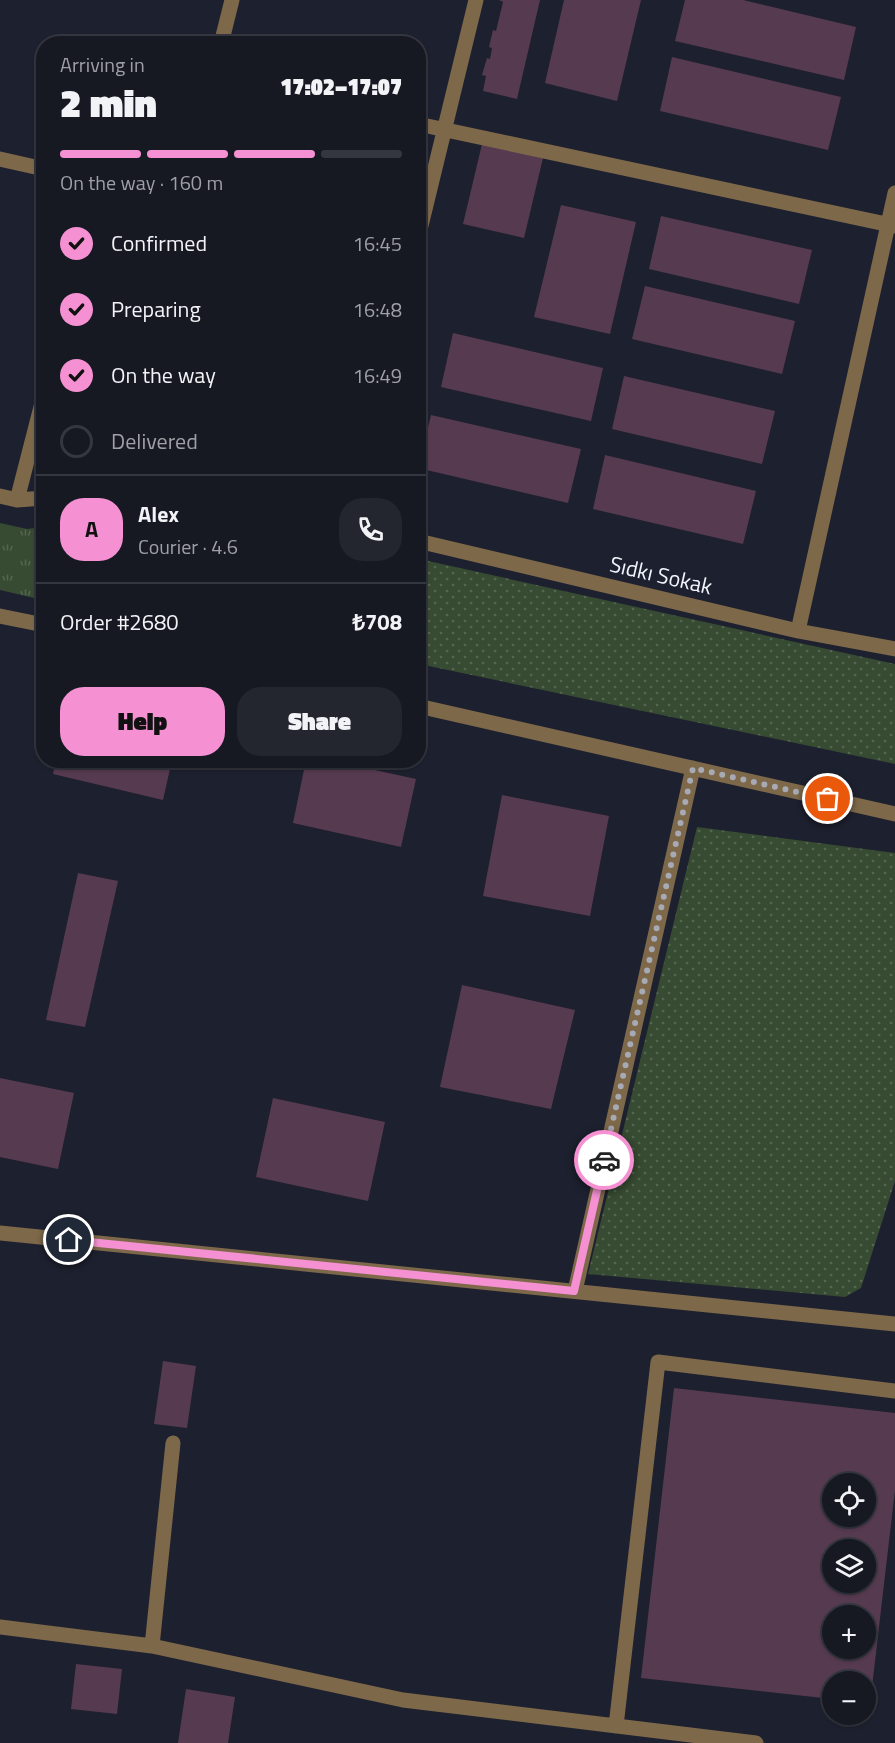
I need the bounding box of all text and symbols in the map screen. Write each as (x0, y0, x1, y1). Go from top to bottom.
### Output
text: Arriving in (60, 49, 145, 80)
text: 17:02–17:07 (280, 70, 402, 104)
text: 2 min (60, 73, 157, 132)
text: On the way · 160 m (60, 167, 223, 198)
text: Confirmed (111, 226, 207, 260)
icon: check (60, 227, 93, 260)
text: 16:45 (353, 228, 402, 259)
text: Preparing (111, 292, 201, 326)
icon: check (60, 293, 93, 326)
text: 16:48 (353, 294, 402, 325)
text: On the way (111, 358, 216, 392)
icon: check (60, 359, 93, 392)
text: 16:49 (353, 360, 402, 391)
text: Delivered (111, 424, 198, 458)
text: Alex (138, 497, 179, 531)
button: phone (339, 498, 402, 561)
text: A (85, 512, 98, 546)
text: Courier · 4.6 (138, 531, 238, 562)
street label: Sıdkı Sokak (606, 547, 716, 603)
text: Order #2680 (60, 605, 179, 639)
text: ₺708 (352, 605, 402, 639)
button: Help (60, 687, 225, 756)
button: Share (237, 687, 402, 756)
pin (802, 773, 853, 824)
icon: bag (811, 782, 844, 815)
courier (574, 1130, 634, 1190)
icon: car (588, 1144, 621, 1177)
pin (43, 1214, 94, 1265)
icon: home (52, 1223, 85, 1256)
map controls (822, 1473, 876, 1725)
button: locate (822, 1473, 876, 1527)
button: layers (822, 1539, 876, 1593)
button: + (822, 1605, 876, 1659)
button: − (822, 1671, 876, 1725)

